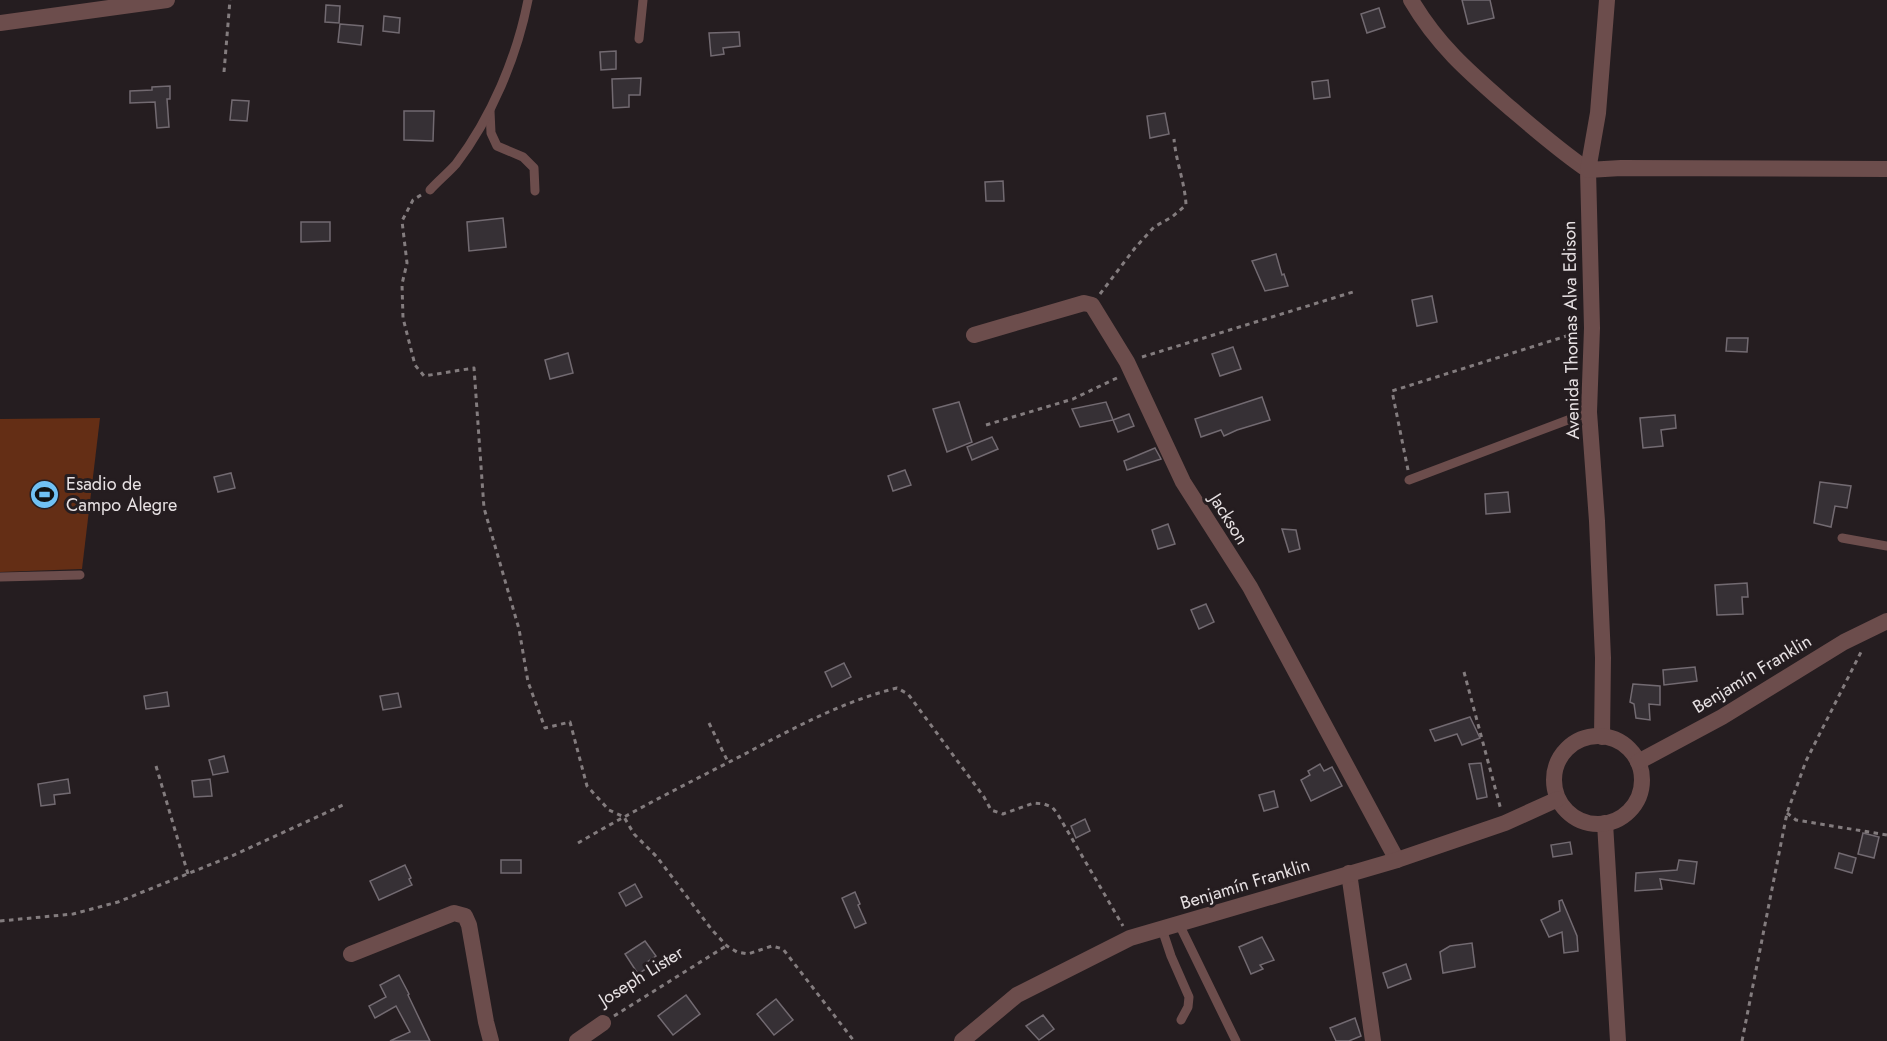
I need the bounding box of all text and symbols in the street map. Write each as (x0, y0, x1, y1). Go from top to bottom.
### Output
street label: Avenida Thomas Alva Edison (1556, 220, 1586, 440)
place label: Esadio de Campo Alegre (66, 471, 177, 518)
sports icon: Esadio de Campo Alegre (29, 478, 61, 510)
street label: Jackson (1202, 487, 1255, 550)
street label: Benjamín Franklin (1688, 628, 1816, 720)
street label: Benjamín Franklin (1177, 852, 1313, 916)
street label: Joseph Lister (592, 939, 689, 1013)

